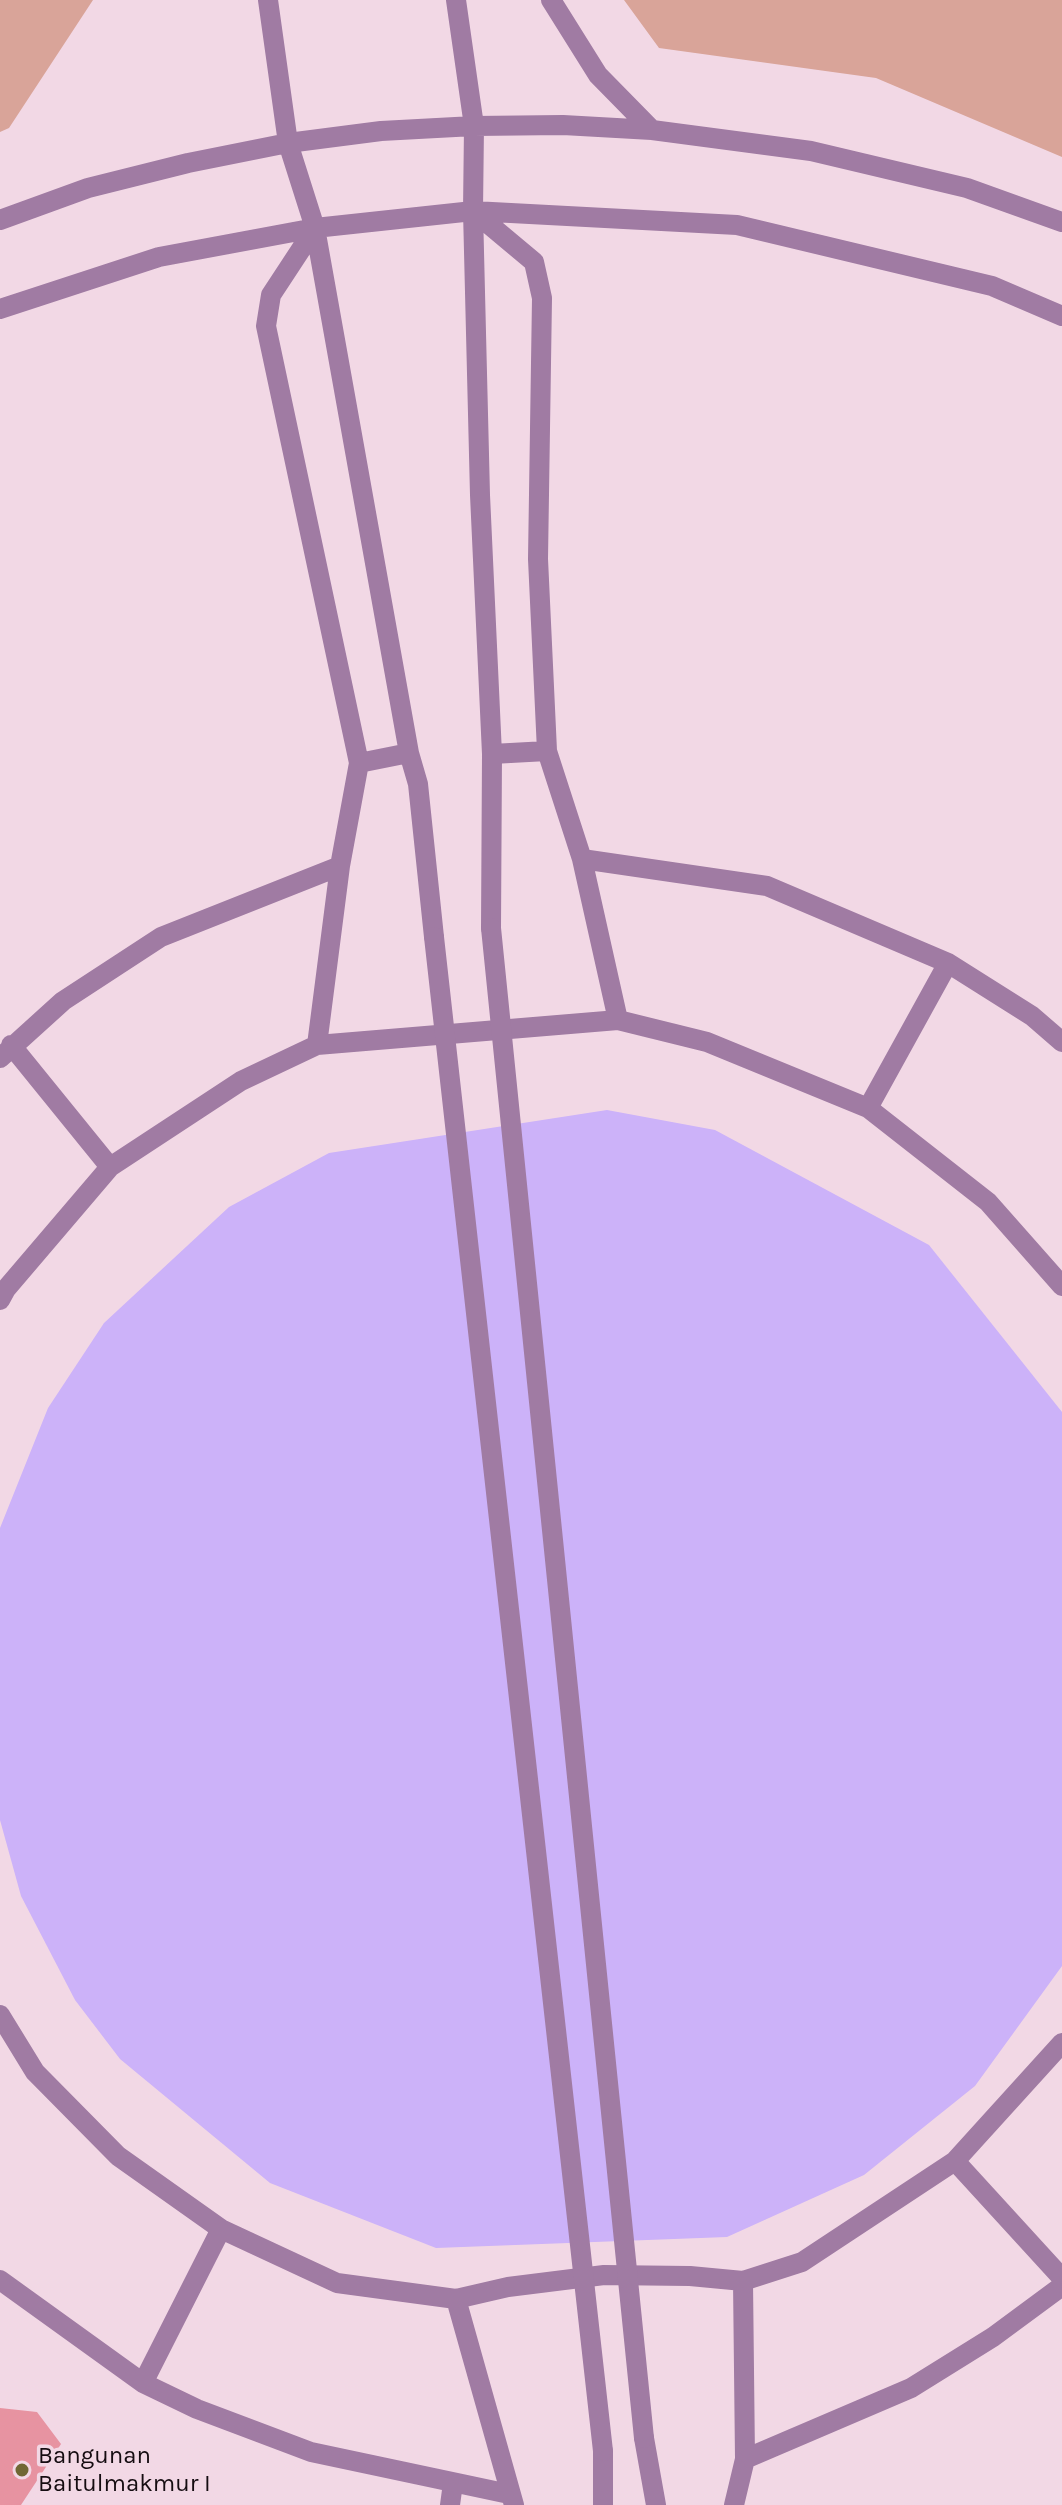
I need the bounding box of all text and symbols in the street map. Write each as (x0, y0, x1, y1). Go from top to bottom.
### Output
place label: Bangunan Baitulmakmur I (38, 2442, 211, 2498)
marker: Bangunan Baitulmakmur I (13, 2461, 31, 2479)

